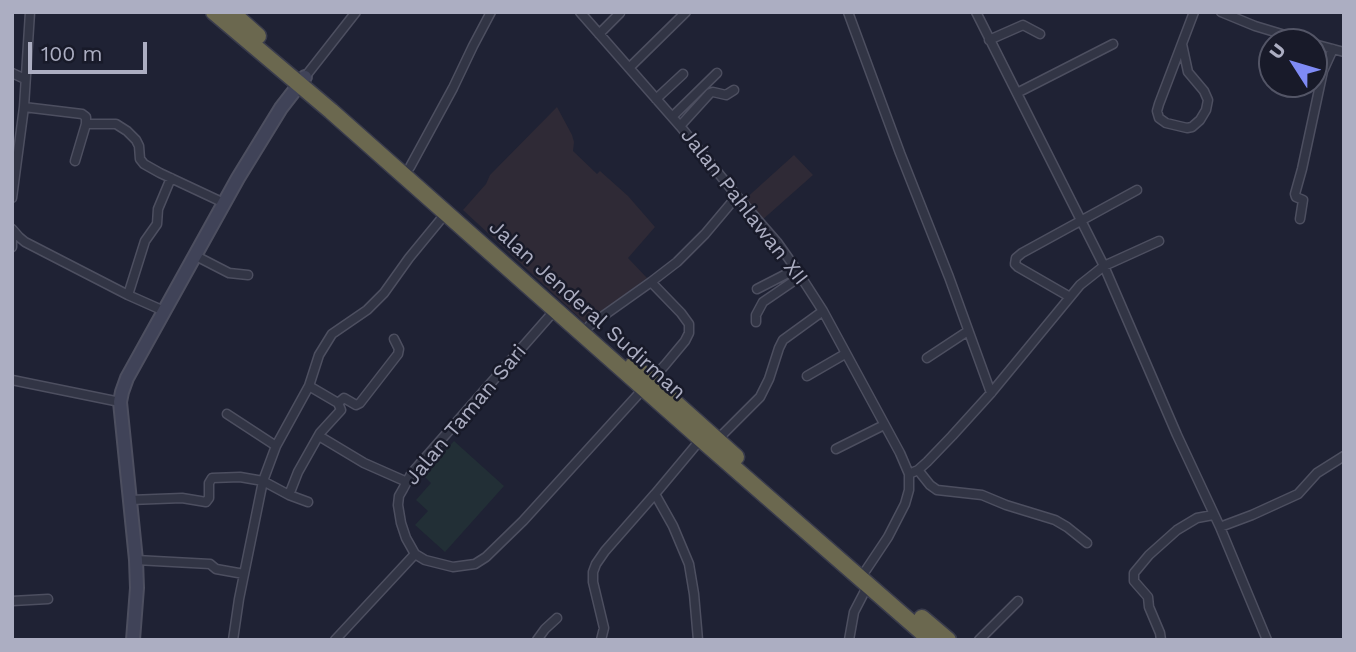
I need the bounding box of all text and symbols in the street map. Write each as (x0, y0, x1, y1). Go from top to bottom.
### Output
scale bar (32, 28, 150, 72)
north arrow (1258, 28, 1328, 98)
text: U (1264, 39, 1291, 64)
text: 100 m (41, 41, 103, 66)
street label: Jalan Pahlawan XII (675, 124, 813, 290)
street label: Jalan Jenderal Sudirman (483, 215, 691, 405)
street label: Jalan Taman Sari (400, 340, 532, 490)

